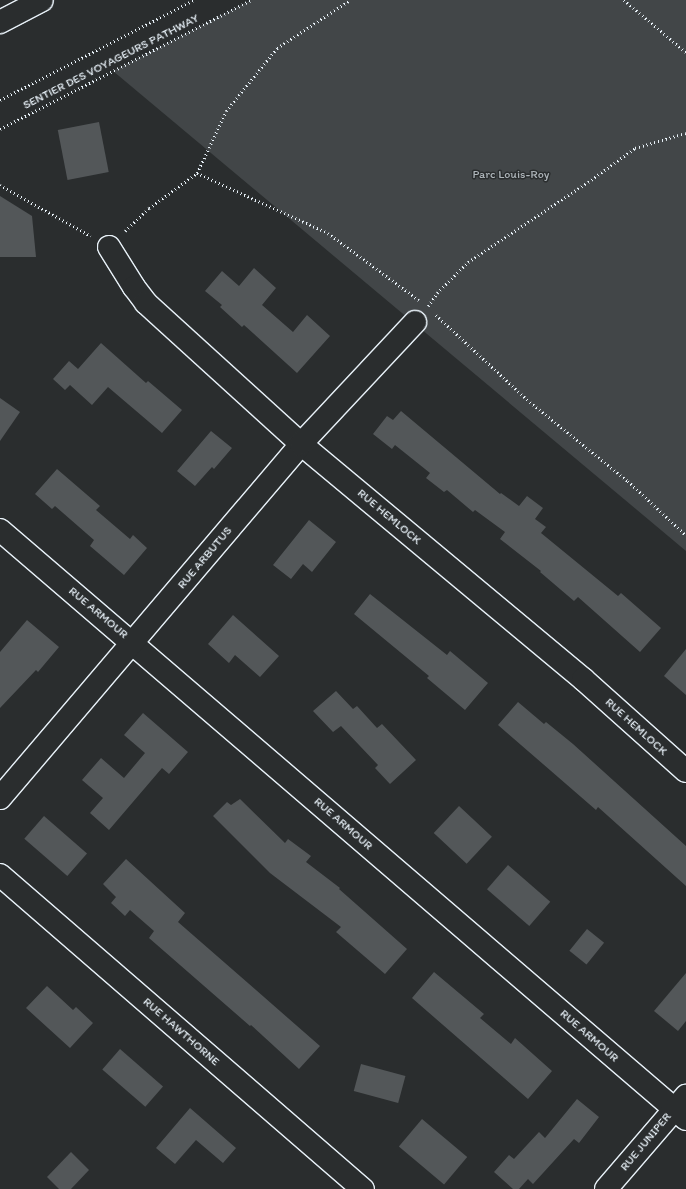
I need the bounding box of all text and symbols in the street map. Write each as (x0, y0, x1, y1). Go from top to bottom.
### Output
street label: SENTIER DES VOYAGEURS PATHWAY (21, 11, 201, 113)
park label: Parc Louis-Roy (473, 168, 549, 182)
street label: RUE HEMLOCK (354, 486, 424, 548)
street label: RUE ARBUTUS (175, 524, 235, 592)
street label: RUE ARMOUR (65, 584, 131, 642)
street label: RUE HEMLOCK (602, 695, 670, 759)
street label: RUE ARMOUR (311, 795, 375, 853)
street label: RUE HAWTHORNE (140, 995, 222, 1069)
street label: RUE ARMOUR (557, 1007, 621, 1065)
street label: RUE JUNIPER (618, 1110, 674, 1174)

